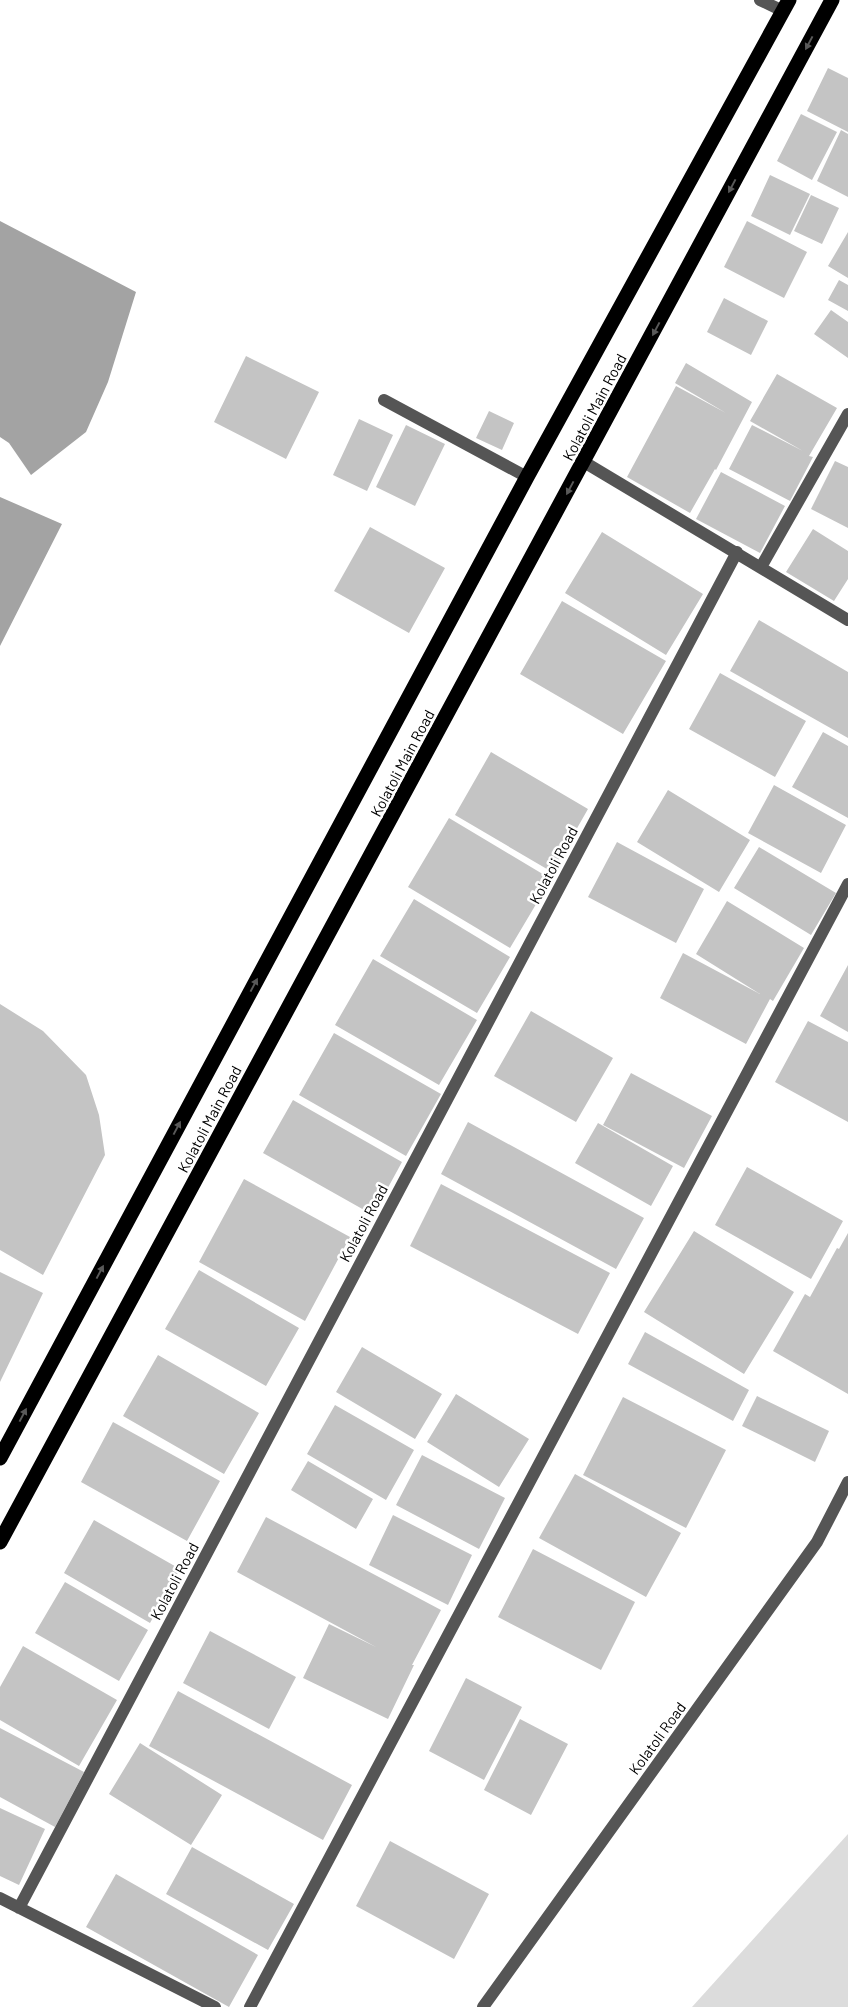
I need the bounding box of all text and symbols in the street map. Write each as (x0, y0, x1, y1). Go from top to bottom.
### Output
one-way arrow (805, 36, 813, 50)
one-way arrow (728, 179, 737, 193)
one-way arrow (651, 323, 660, 336)
street label: Kolatoli Main Road (558, 351, 630, 463)
one-way arrow (566, 481, 575, 495)
street label: Kolatoli Main Road (366, 707, 438, 819)
street label: Kolatoli Road (525, 823, 581, 907)
one-way arrow (250, 978, 258, 993)
street label: Kolatoli Main Road (173, 1063, 245, 1175)
one-way arrow (173, 1121, 181, 1136)
street label: Kolatoli Road (335, 1181, 391, 1265)
one-way arrow (96, 1264, 104, 1279)
one-way arrow (19, 1407, 27, 1422)
street label: Kolatoli Road (146, 1539, 202, 1623)
street label: Kolatoli Road (625, 1698, 689, 1778)

